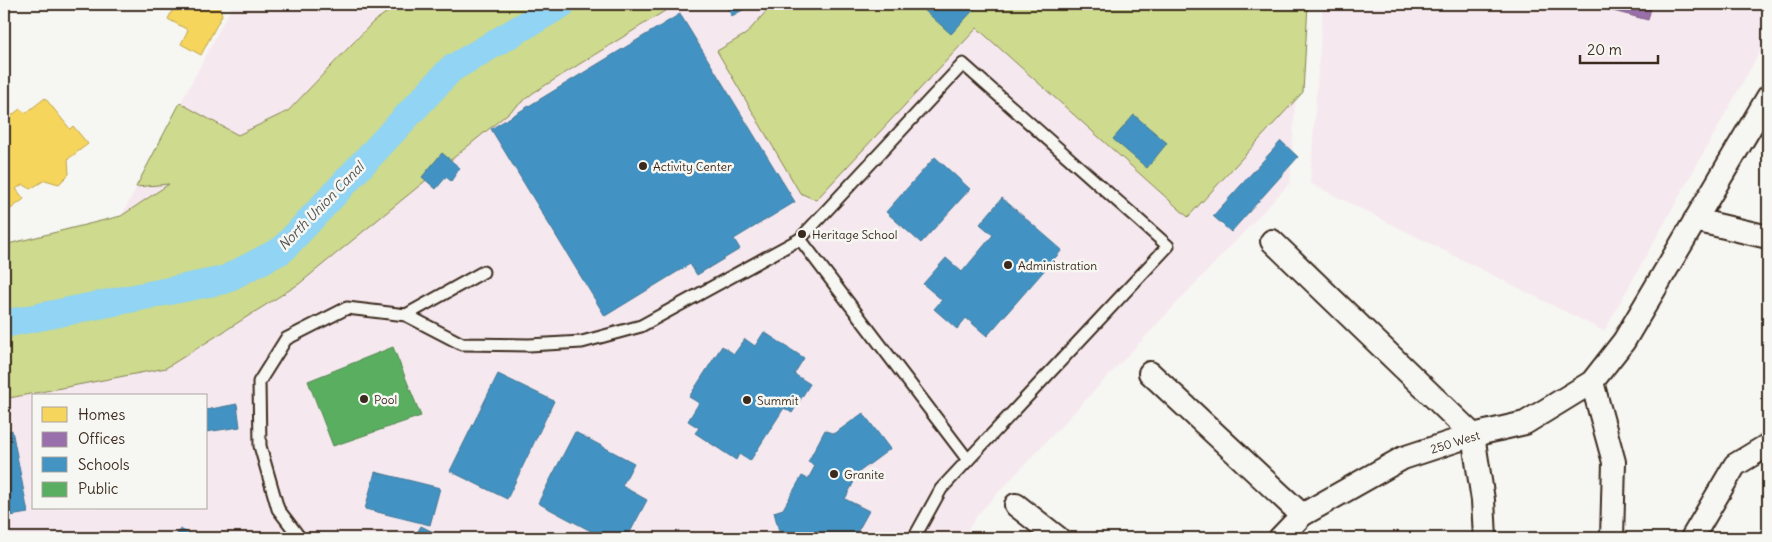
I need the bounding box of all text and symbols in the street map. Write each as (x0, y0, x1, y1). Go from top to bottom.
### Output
scale bar (1580, 32, 1657, 64)
text: 20 m (1587, 40, 1622, 59)
water label: North Union Canal (274, 157, 369, 254)
place label: Activity Center (653, 159, 732, 174)
marker: Activity Center (637, 160, 649, 172)
place label: Heritage School (812, 227, 897, 242)
marker: Heritage School (796, 228, 808, 240)
place label: Administration (1018, 258, 1097, 273)
marker: Administration (1002, 259, 1014, 271)
place label: Pool (374, 392, 397, 407)
marker: Pool (358, 393, 370, 405)
place label: Summit (757, 393, 798, 408)
legend (32, 394, 208, 510)
marker: Summit (741, 394, 753, 406)
text: Homes (78, 405, 125, 424)
street label: 250 West (1429, 427, 1481, 457)
text: Offices (78, 429, 125, 448)
text: Schools (78, 455, 130, 474)
place label: Granite (844, 467, 884, 482)
marker: Granite (828, 468, 840, 480)
text: Public (78, 479, 119, 498)

